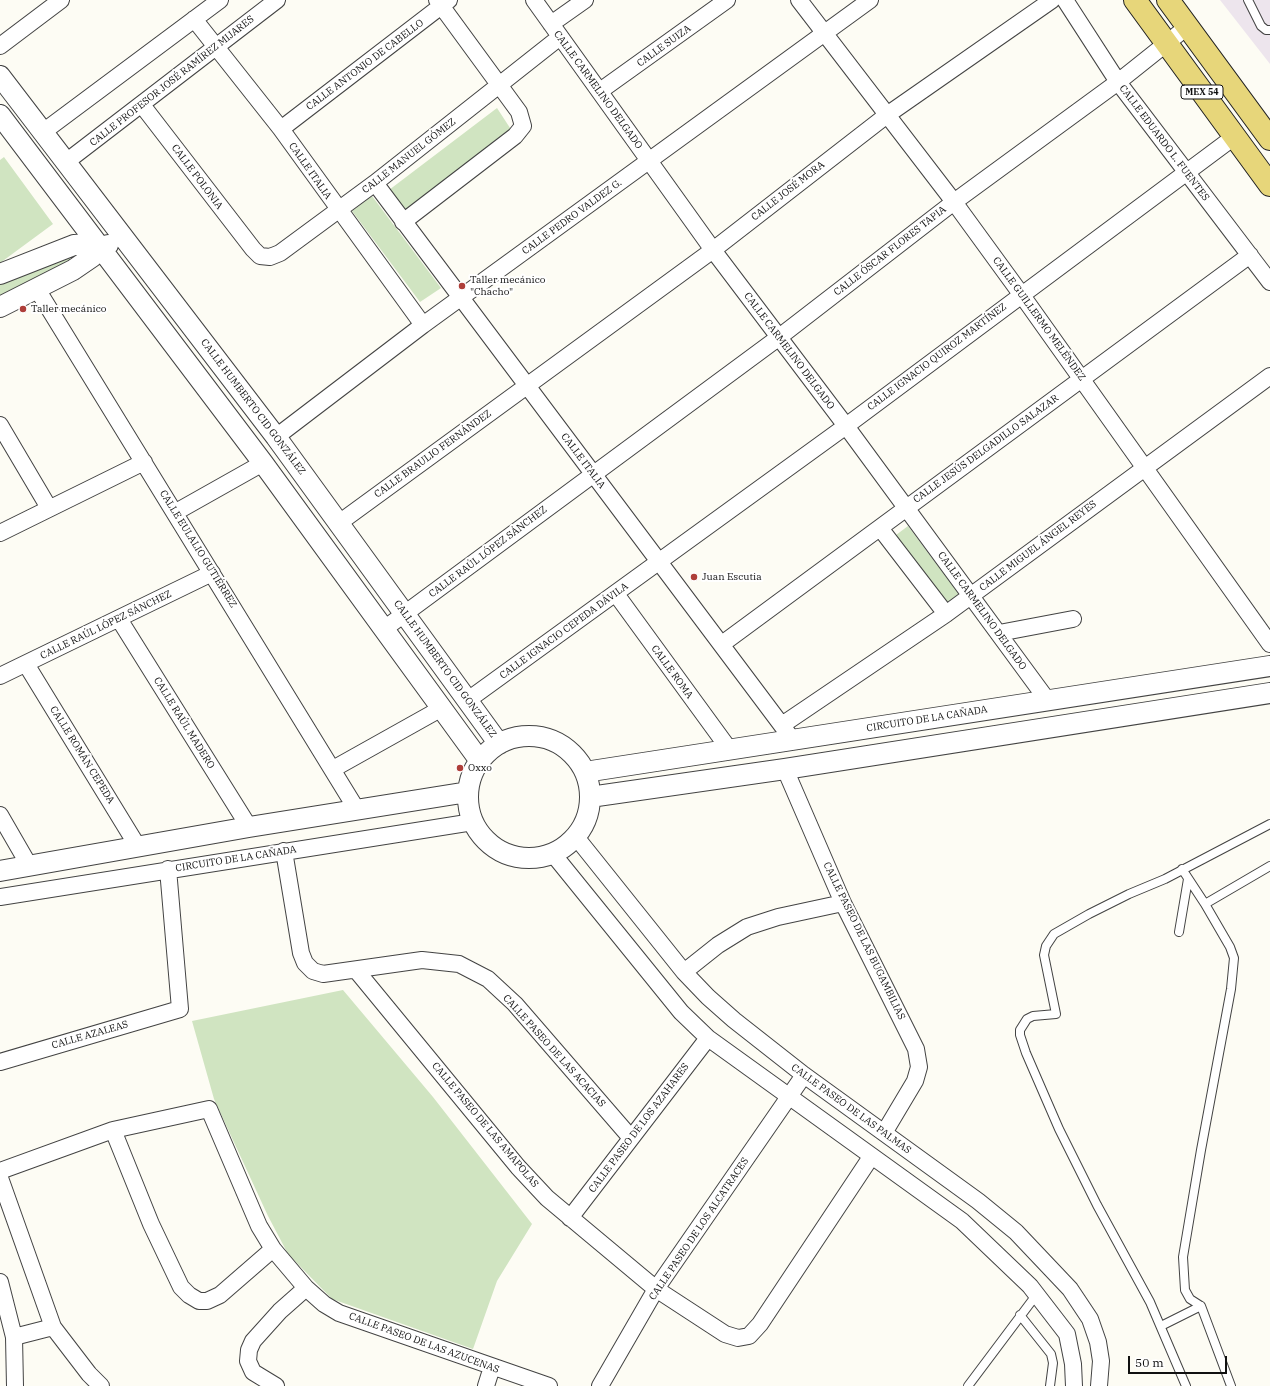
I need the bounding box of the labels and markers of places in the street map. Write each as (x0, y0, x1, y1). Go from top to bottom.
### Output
place label: Taller mecánico "Chacho" (470, 274, 545, 298)
marker: Taller mecánico "Chacho" (457, 281, 467, 291)
place label: Taller mecánico (31, 303, 106, 315)
marker: Taller mecánico (18, 304, 28, 314)
place label: Juan Escutia (702, 571, 762, 583)
marker: Juan Escutia (689, 572, 699, 582)
place label: Oxxo (468, 762, 492, 774)
marker: Oxxo (455, 763, 465, 773)

